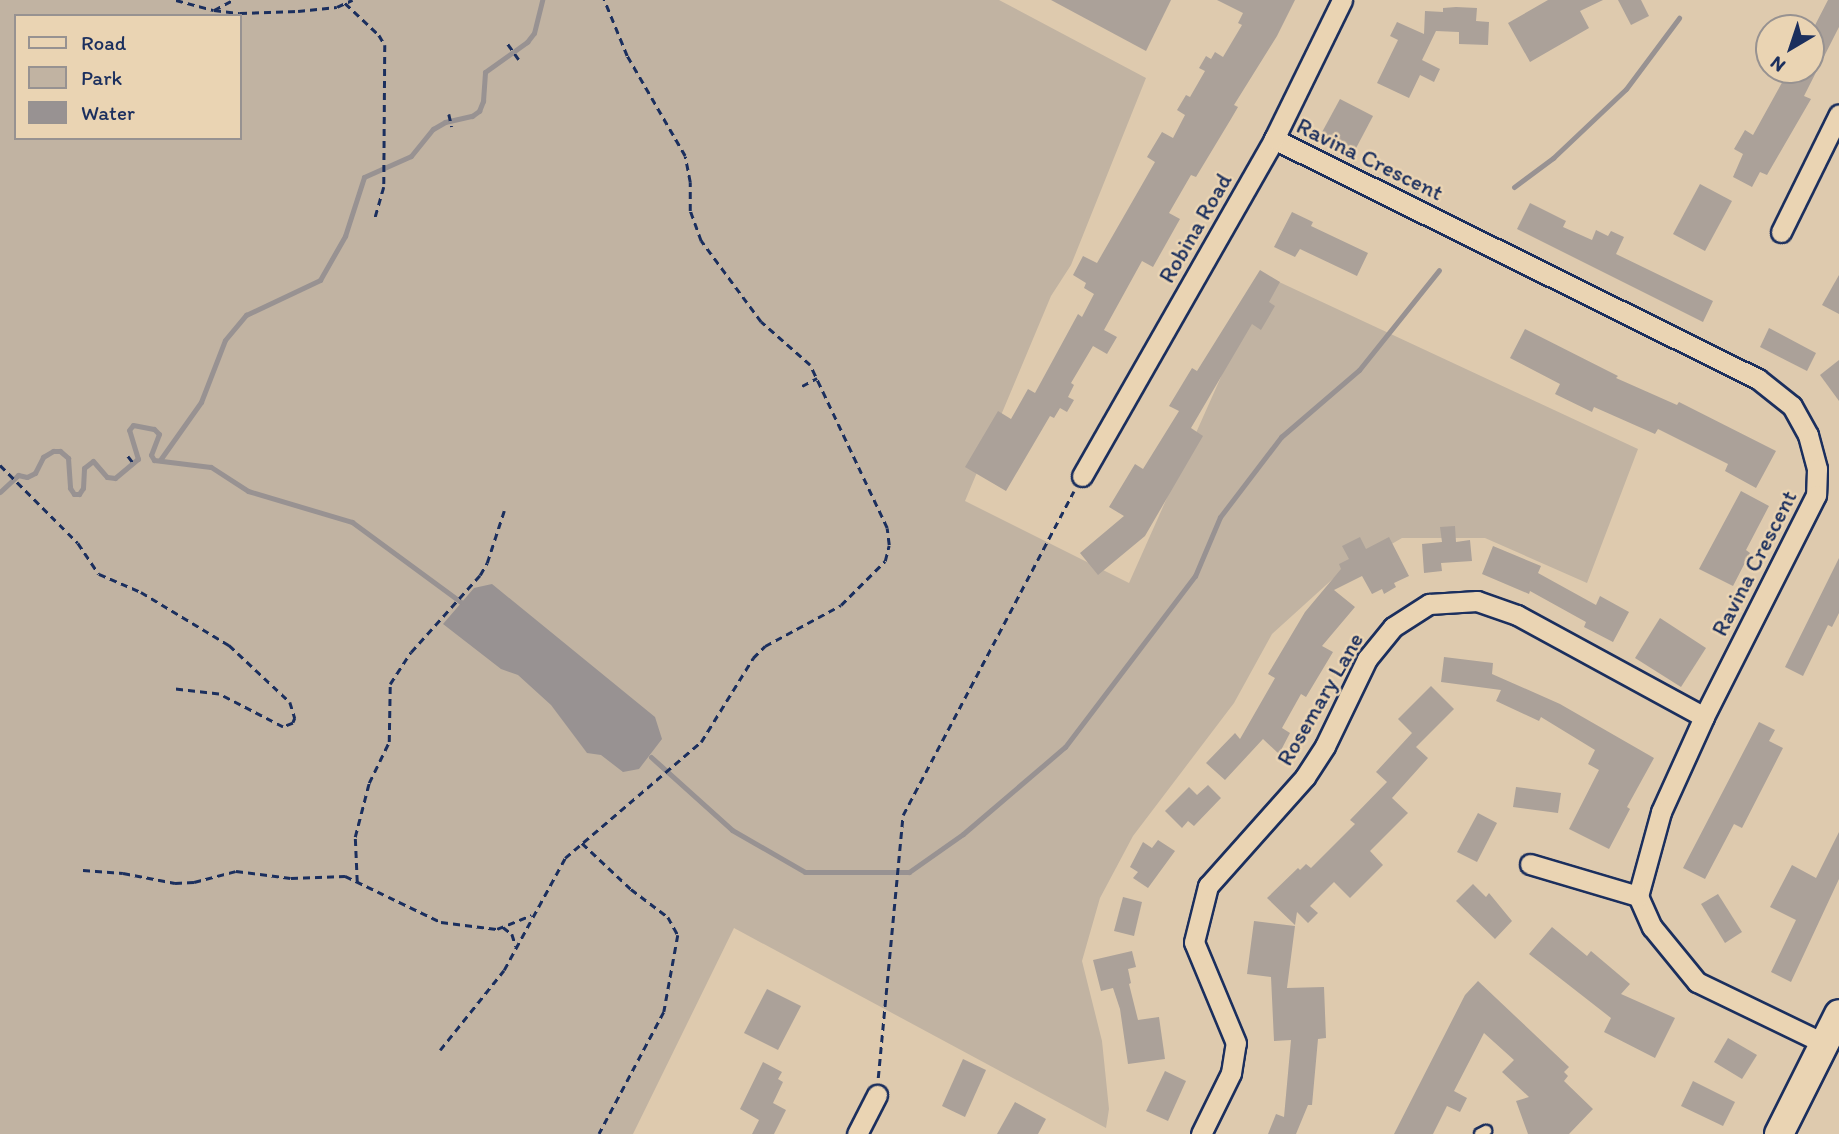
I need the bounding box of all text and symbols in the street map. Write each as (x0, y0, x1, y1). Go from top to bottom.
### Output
legend (14, 14, 242, 140)
north arrow (1755, 14, 1825, 84)
text: Road (81, 30, 126, 55)
text: N (1766, 51, 1790, 77)
text: Park (81, 65, 122, 90)
text: Water (81, 100, 135, 125)
street label: Ravina Crescent (1292, 112, 1448, 206)
street label: Robina Road (1152, 168, 1238, 288)
street label: Ravina Crescent (1705, 486, 1803, 640)
street label: Rosemary Lane (1271, 627, 1369, 771)

